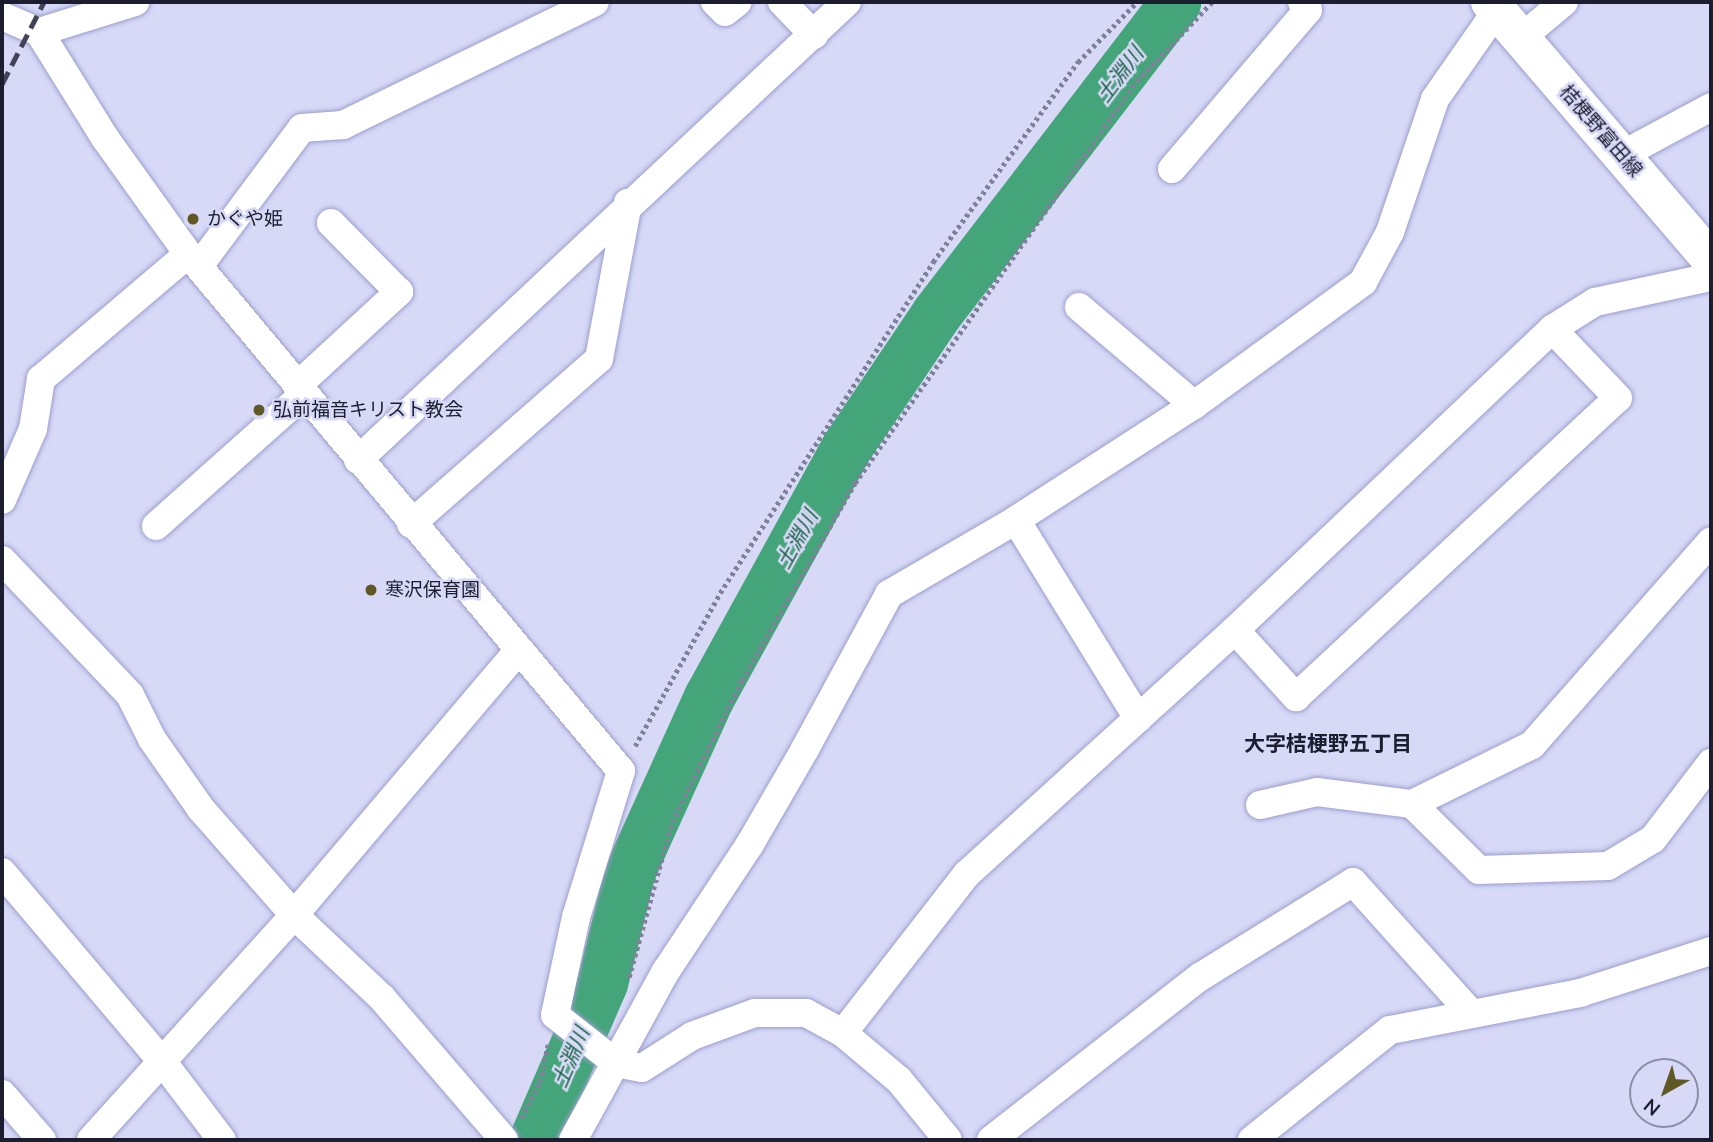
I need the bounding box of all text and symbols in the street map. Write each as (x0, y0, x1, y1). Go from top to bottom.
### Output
water label: 土淵川 (1090, 41, 1148, 107)
street label: 桔梗野富田線 (1555, 81, 1647, 181)
place label: かぐや姫 (207, 208, 283, 230)
marker: かぐや姫 (185, 211, 201, 227)
place label: 弘前福音キリスト教会 (273, 399, 463, 421)
marker: 弘前福音キリスト教会 (251, 402, 267, 418)
water label: 土淵川 (770, 505, 822, 573)
place label: 寒沢保育園 (385, 579, 480, 601)
marker: 寒沢保育園 (363, 582, 379, 598)
district label: 大字桔梗野五丁目 (1244, 730, 1412, 756)
water label: 土淵川 (546, 1023, 594, 1091)
north arrow (1629, 1058, 1699, 1128)
text: N (1639, 1094, 1665, 1121)

